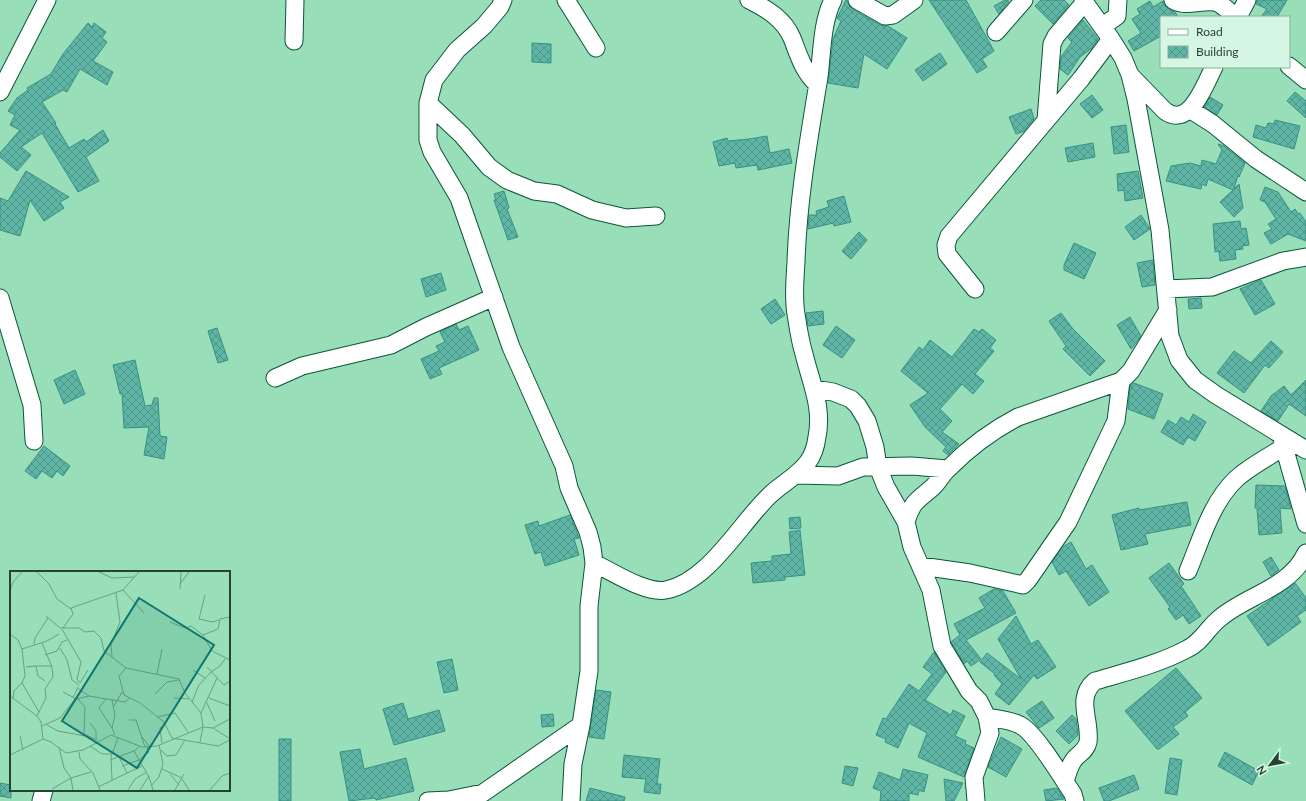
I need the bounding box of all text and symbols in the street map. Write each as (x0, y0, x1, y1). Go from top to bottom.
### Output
legend (1160, 16, 1290, 68)
text: Road (1196, 24, 1223, 39)
text: Building (1196, 44, 1239, 59)
inset map (10, 571, 230, 791)
north arrow (1250, 745, 1290, 785)
text: N (1253, 764, 1269, 778)

